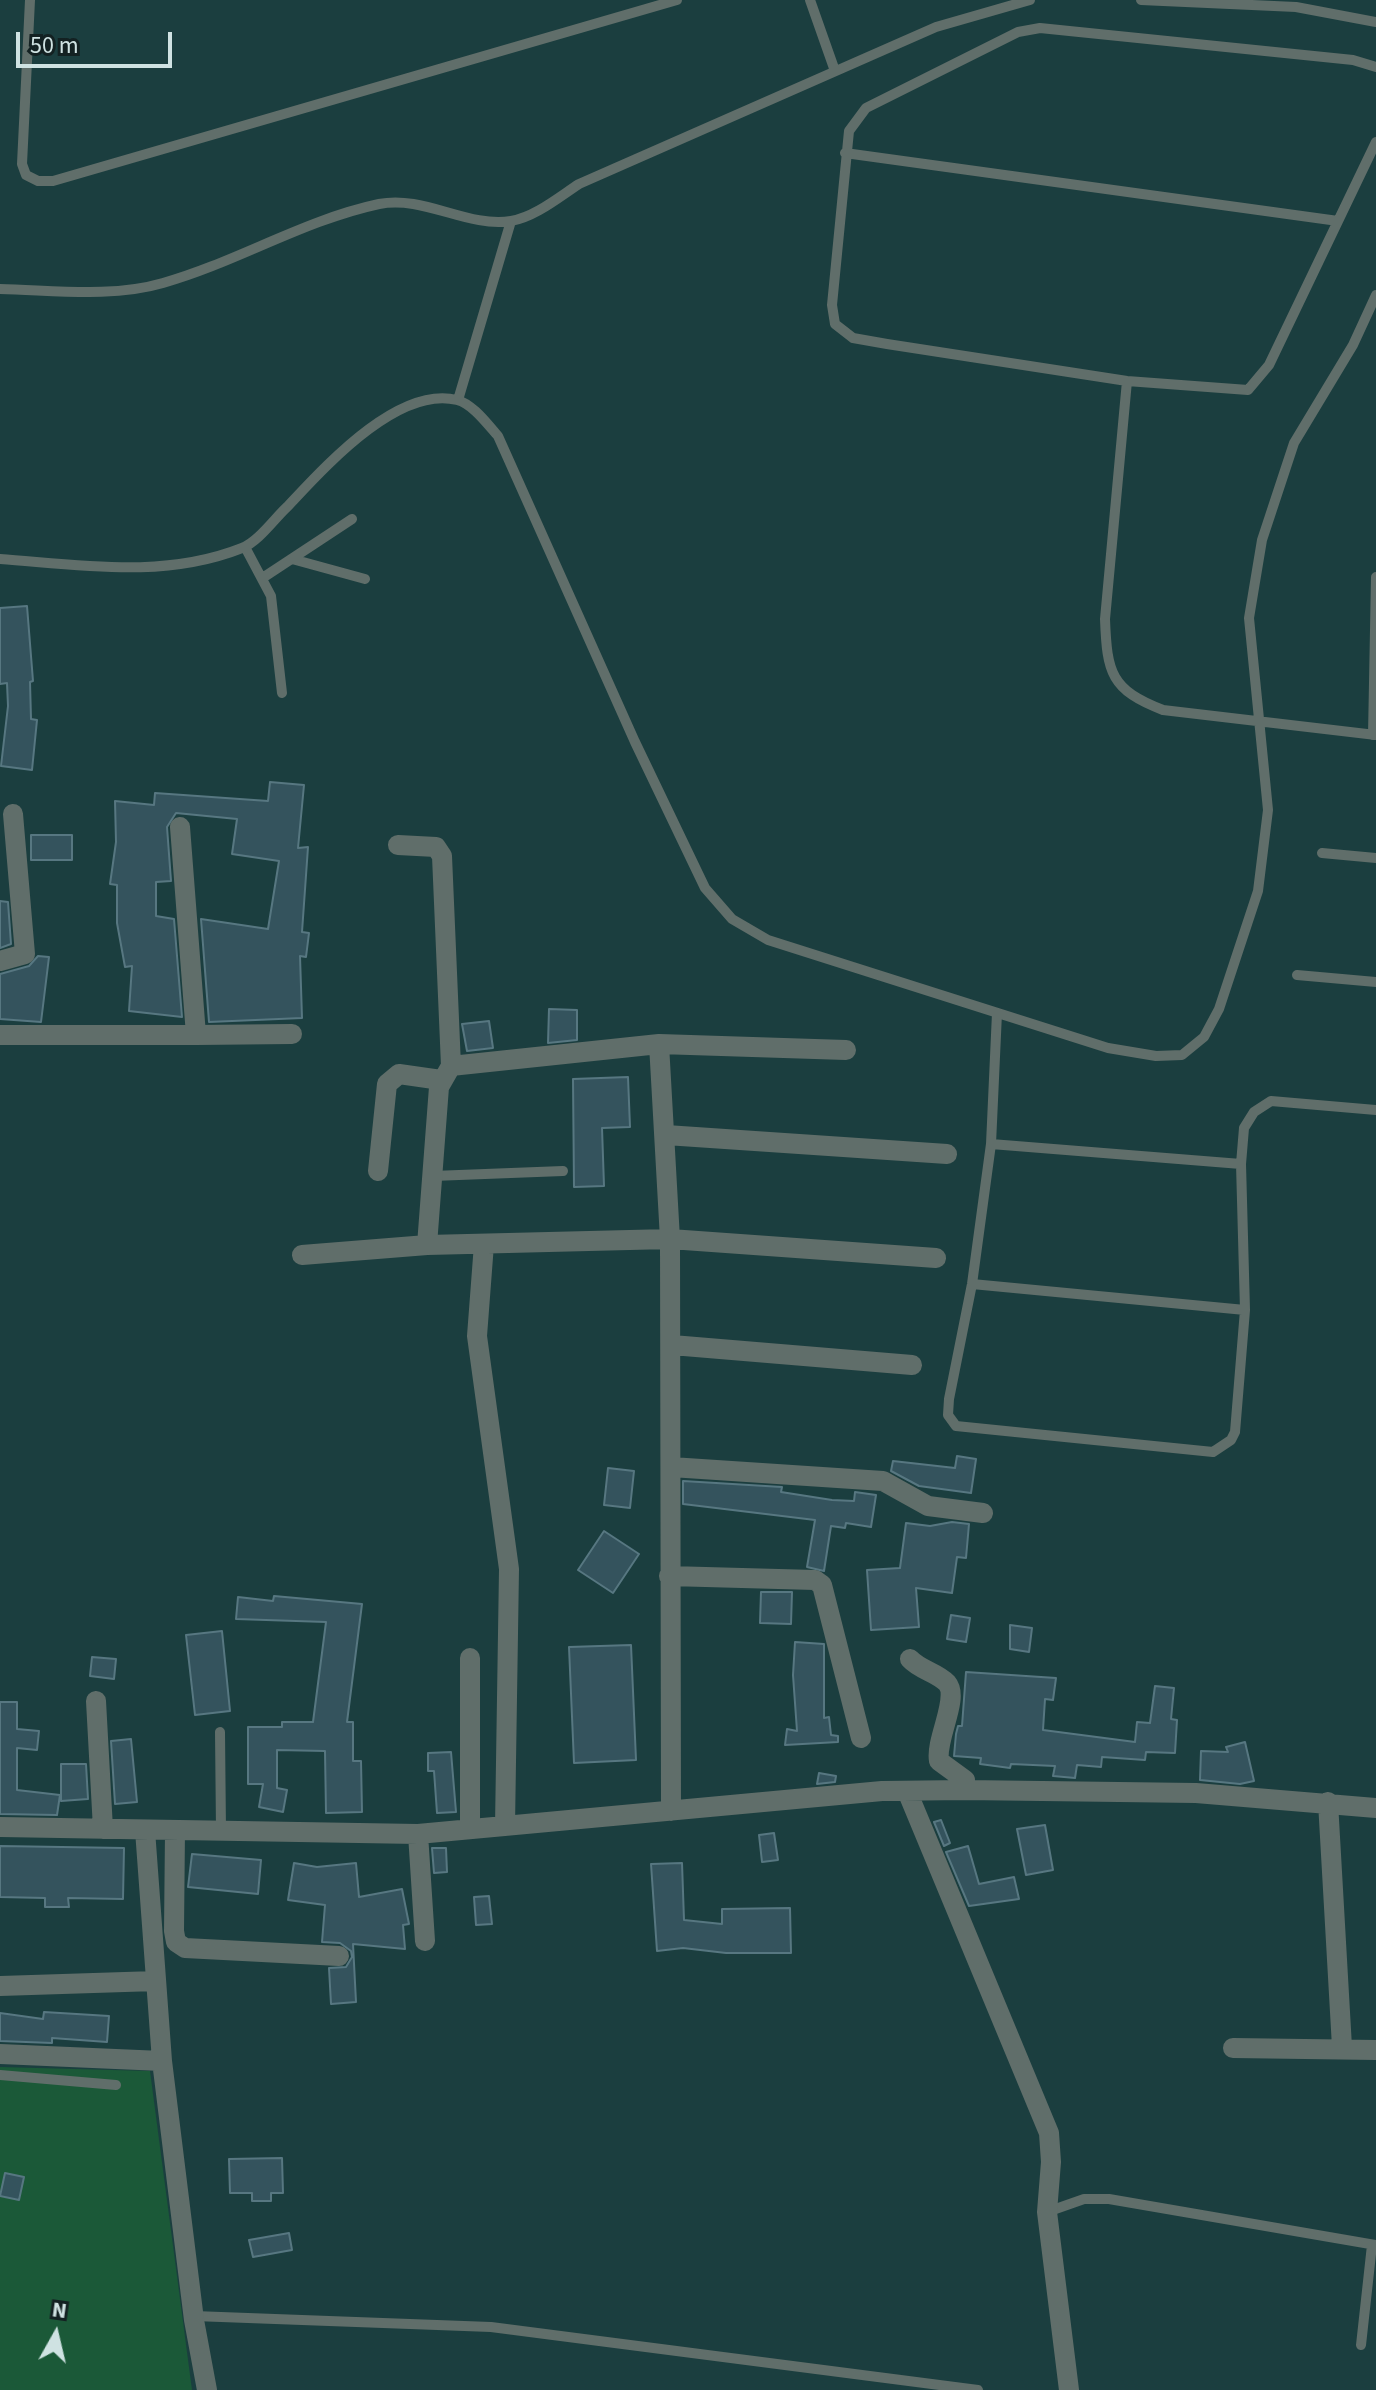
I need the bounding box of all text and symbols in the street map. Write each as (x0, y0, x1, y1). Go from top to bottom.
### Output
scale bar (20, 16, 176, 66)
text: 50 m (30, 28, 79, 63)
text: N (50, 2293, 69, 2327)
north arrow (16, 2294, 96, 2374)

